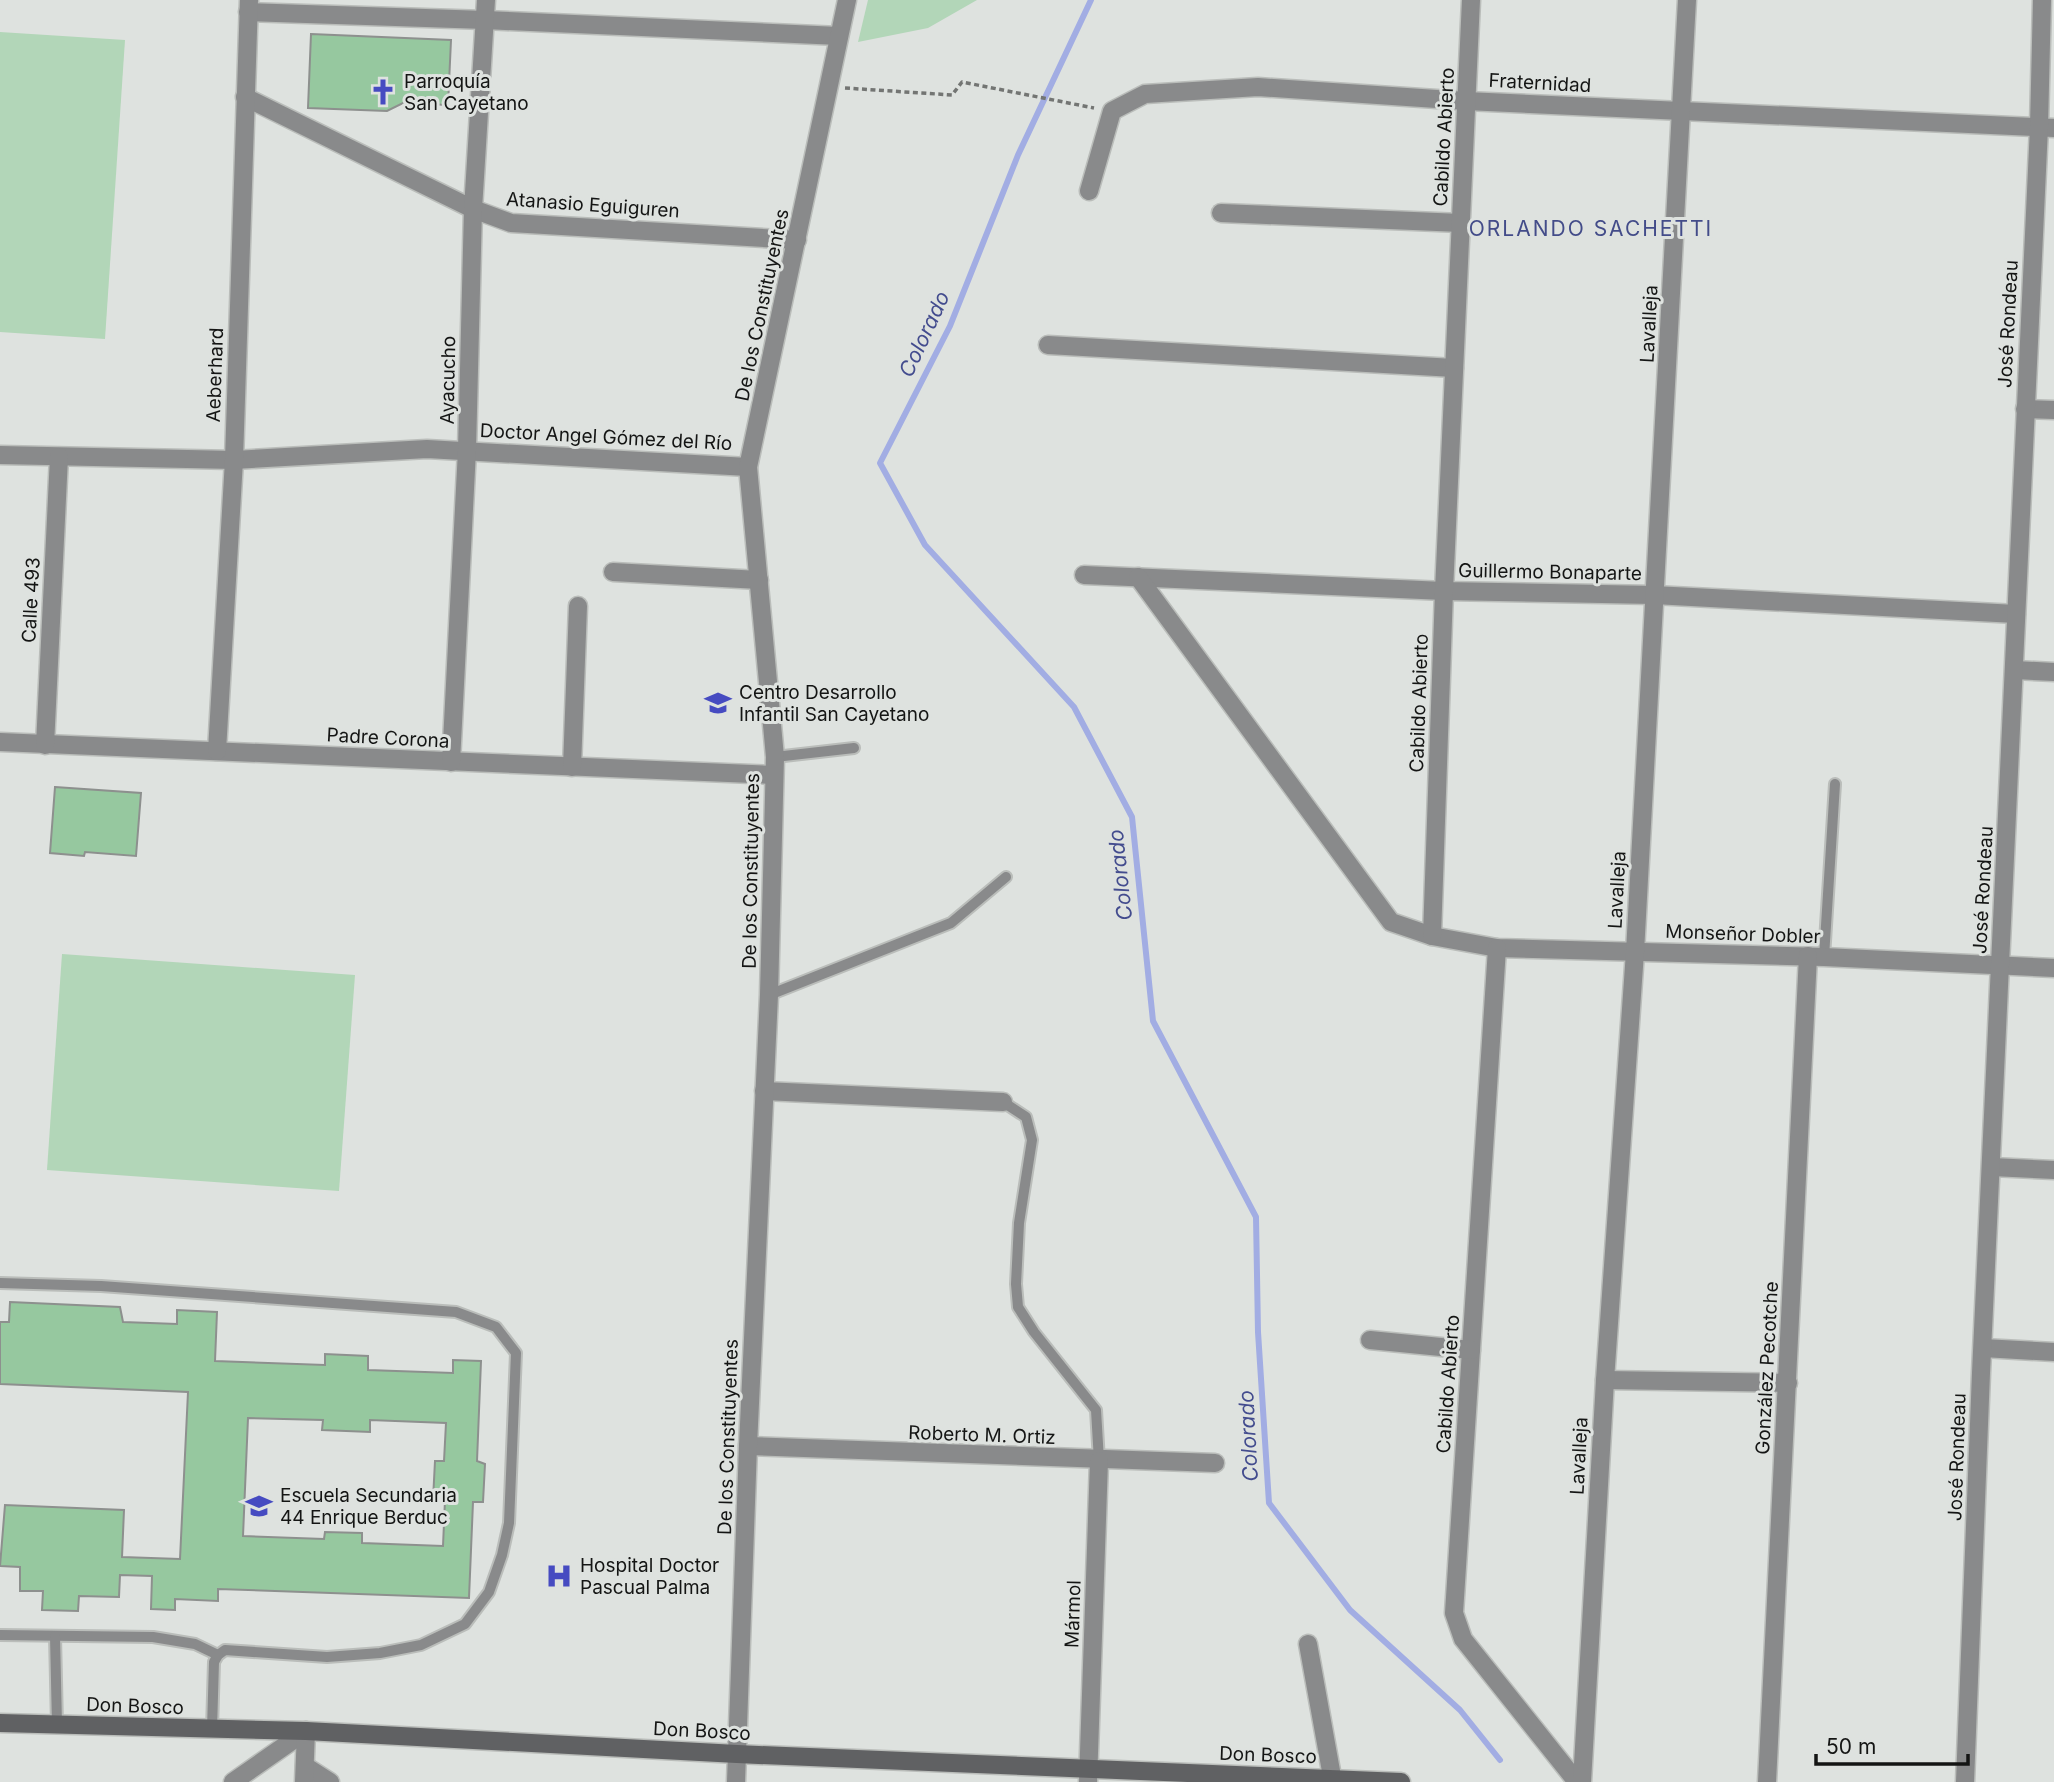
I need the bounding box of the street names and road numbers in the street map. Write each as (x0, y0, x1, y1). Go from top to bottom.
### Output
street label: Cabildo Abierto (1429, 67, 1459, 207)
street label: Fraternidad (1488, 69, 1592, 97)
street label: Atanasio Eguiguren (505, 187, 681, 223)
street label: De los Constituyentes (730, 207, 794, 403)
street label: José Rondeau (1993, 259, 2023, 389)
street label: Lavalleja (1635, 284, 1663, 364)
street label: Aeberhard (202, 327, 228, 423)
street label: Ayacucho (436, 335, 460, 425)
street label: Doctor Angel Gómez del Río (479, 419, 733, 455)
street label: Calle 493 (17, 556, 45, 644)
street label: Guillermo Bonaparte (1458, 559, 1642, 585)
street label: Cabildo Abierto (1405, 633, 1433, 773)
street label: Padre Corona (326, 723, 450, 753)
street label: De los Constituyentes (738, 773, 764, 969)
street label: José Rondeau (1968, 825, 1998, 955)
street label: Lavalleja (1603, 850, 1631, 930)
street label: Monseñor Dobler (1665, 920, 1821, 948)
street label: González Pecotche (1751, 1281, 1783, 1455)
street label: Cabildo Abierto (1432, 1314, 1464, 1454)
street label: De los Constituyentes (713, 1339, 743, 1535)
street label: José Rondeau (1943, 1393, 1971, 1521)
street label: Lavalleja (1565, 1416, 1593, 1496)
street label: Roberto M. Ortiz (908, 1421, 1056, 1449)
street label: Mármol (1060, 1580, 1086, 1648)
street label: Don Bosco (86, 1693, 184, 1719)
street label: Don Bosco (653, 1717, 751, 1745)
street label: Don Bosco (1219, 1742, 1317, 1768)

